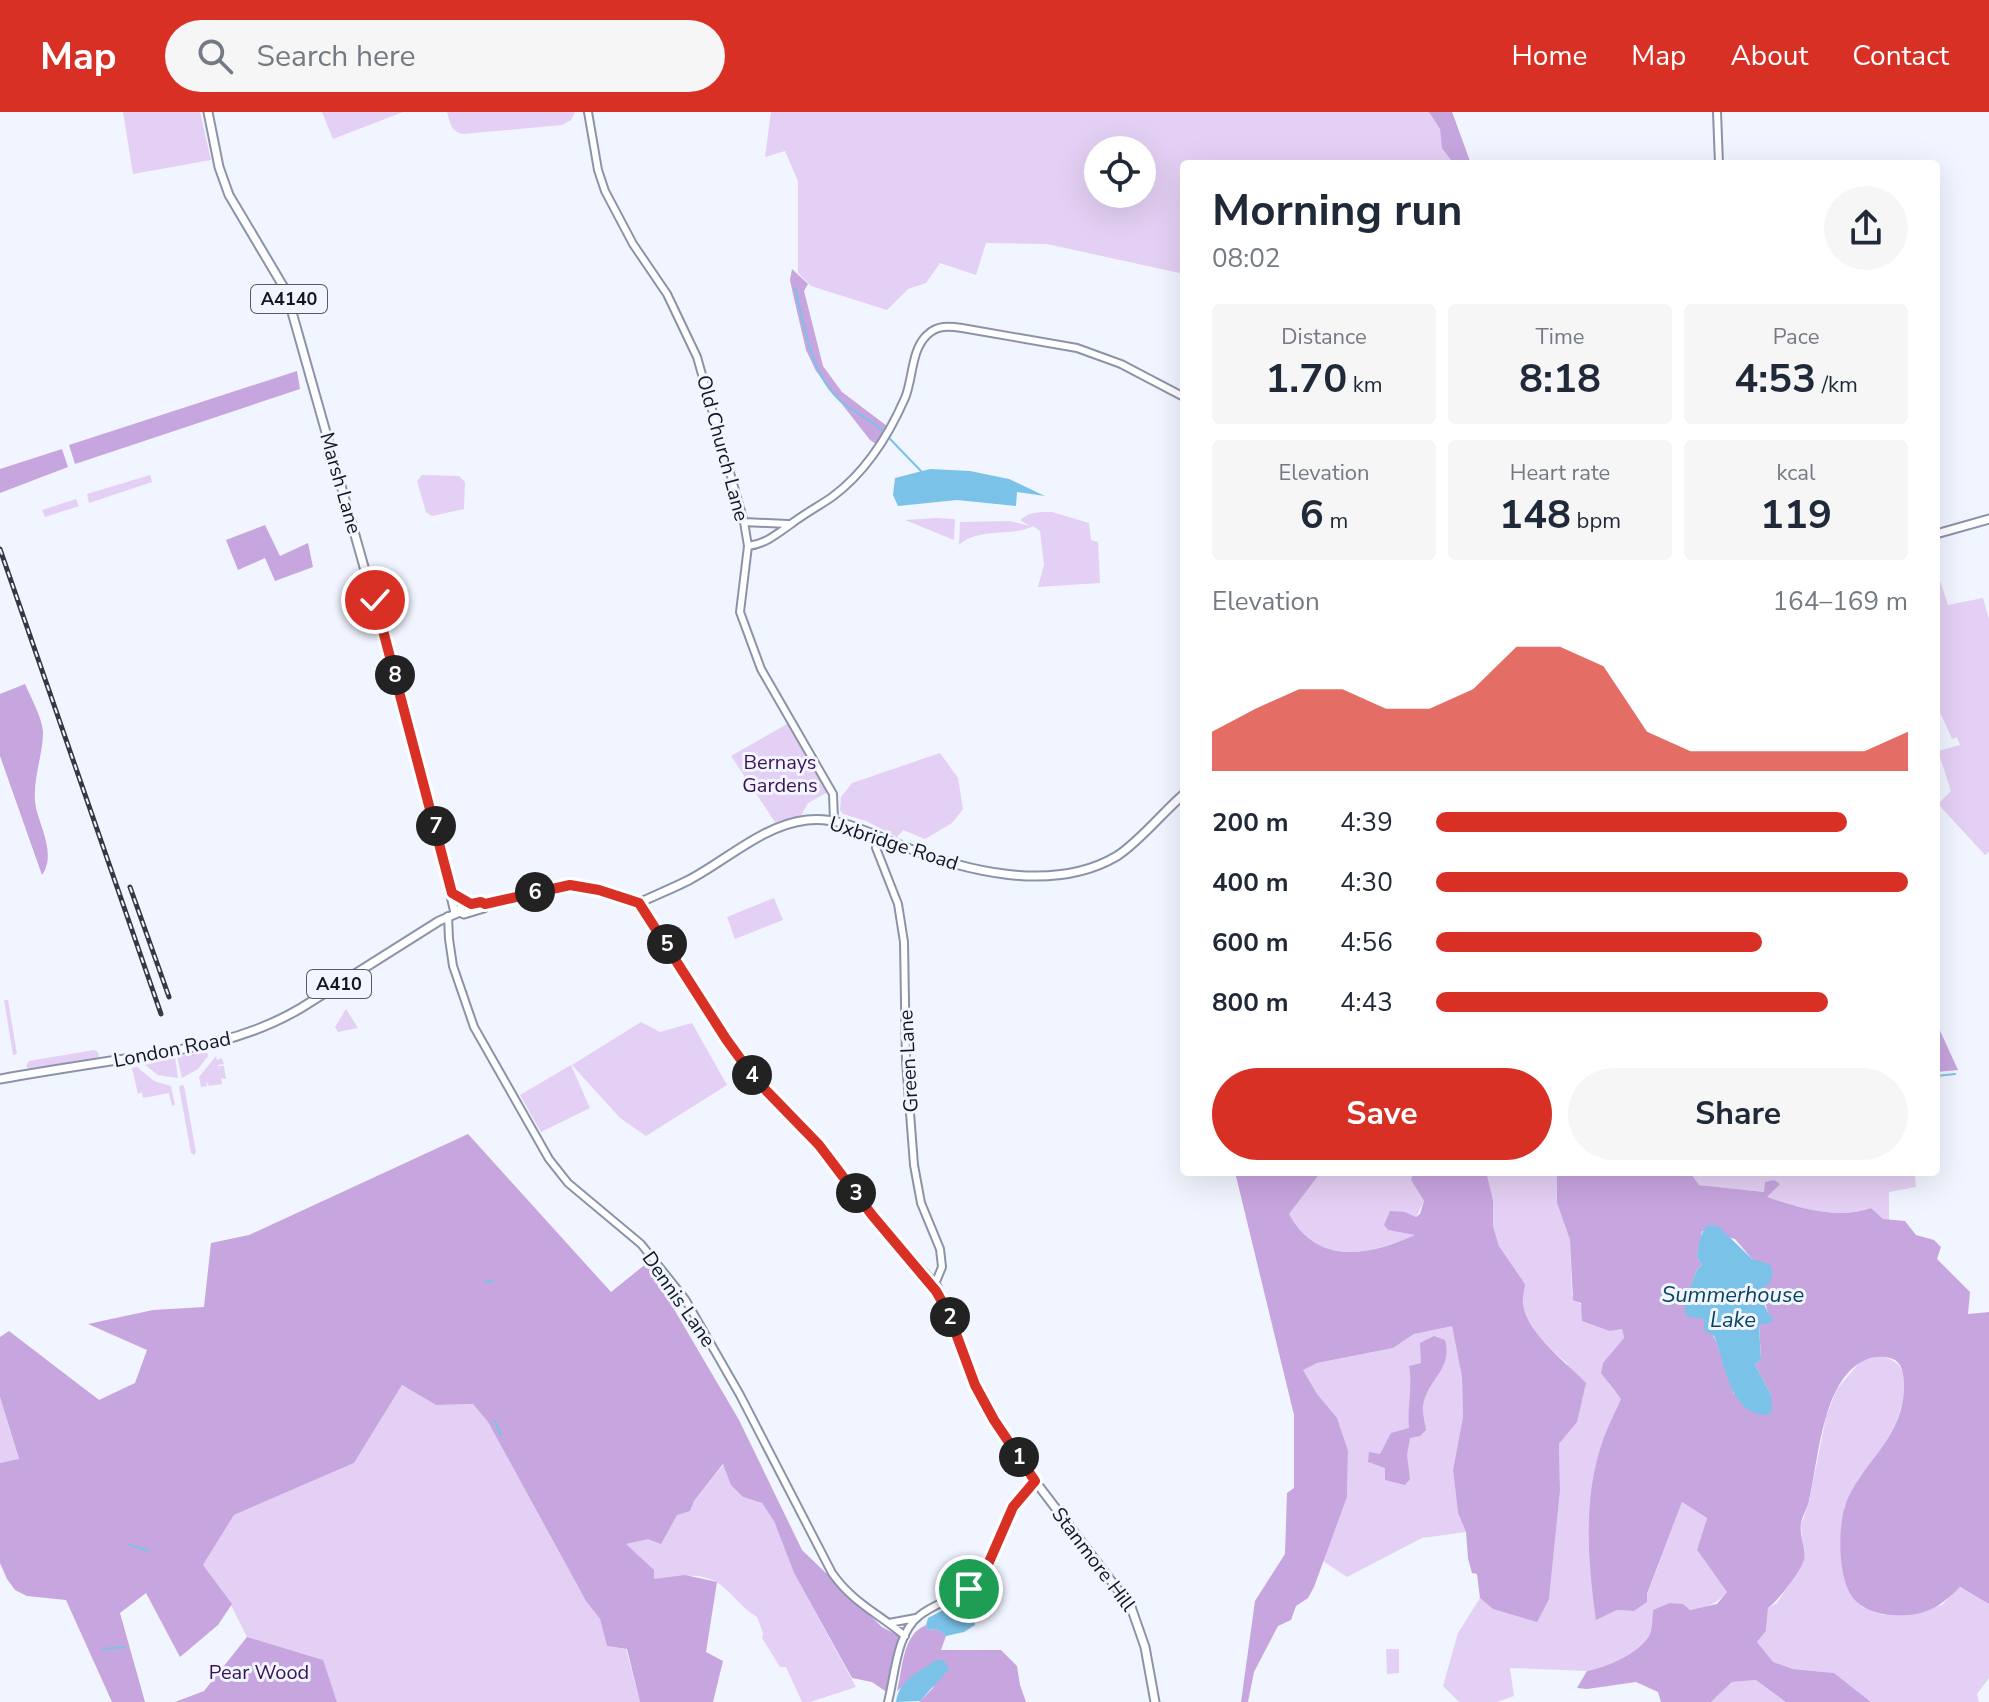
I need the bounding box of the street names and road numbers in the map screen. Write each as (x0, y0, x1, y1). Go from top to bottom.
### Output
road number: A4140 (251, 285, 327, 313)
street label: Old Church Lane (690, 372, 755, 524)
street label: Marsh Lane (313, 429, 368, 537)
street label: Uxbridge Road (826, 810, 962, 877)
road number: A410 (307, 970, 371, 998)
street label: Green Lane (892, 1009, 925, 1113)
street label: London Road (111, 1025, 233, 1074)
street label: Dennis Lane (636, 1246, 722, 1353)
street label: Stanmore Hill (1046, 1502, 1142, 1617)

